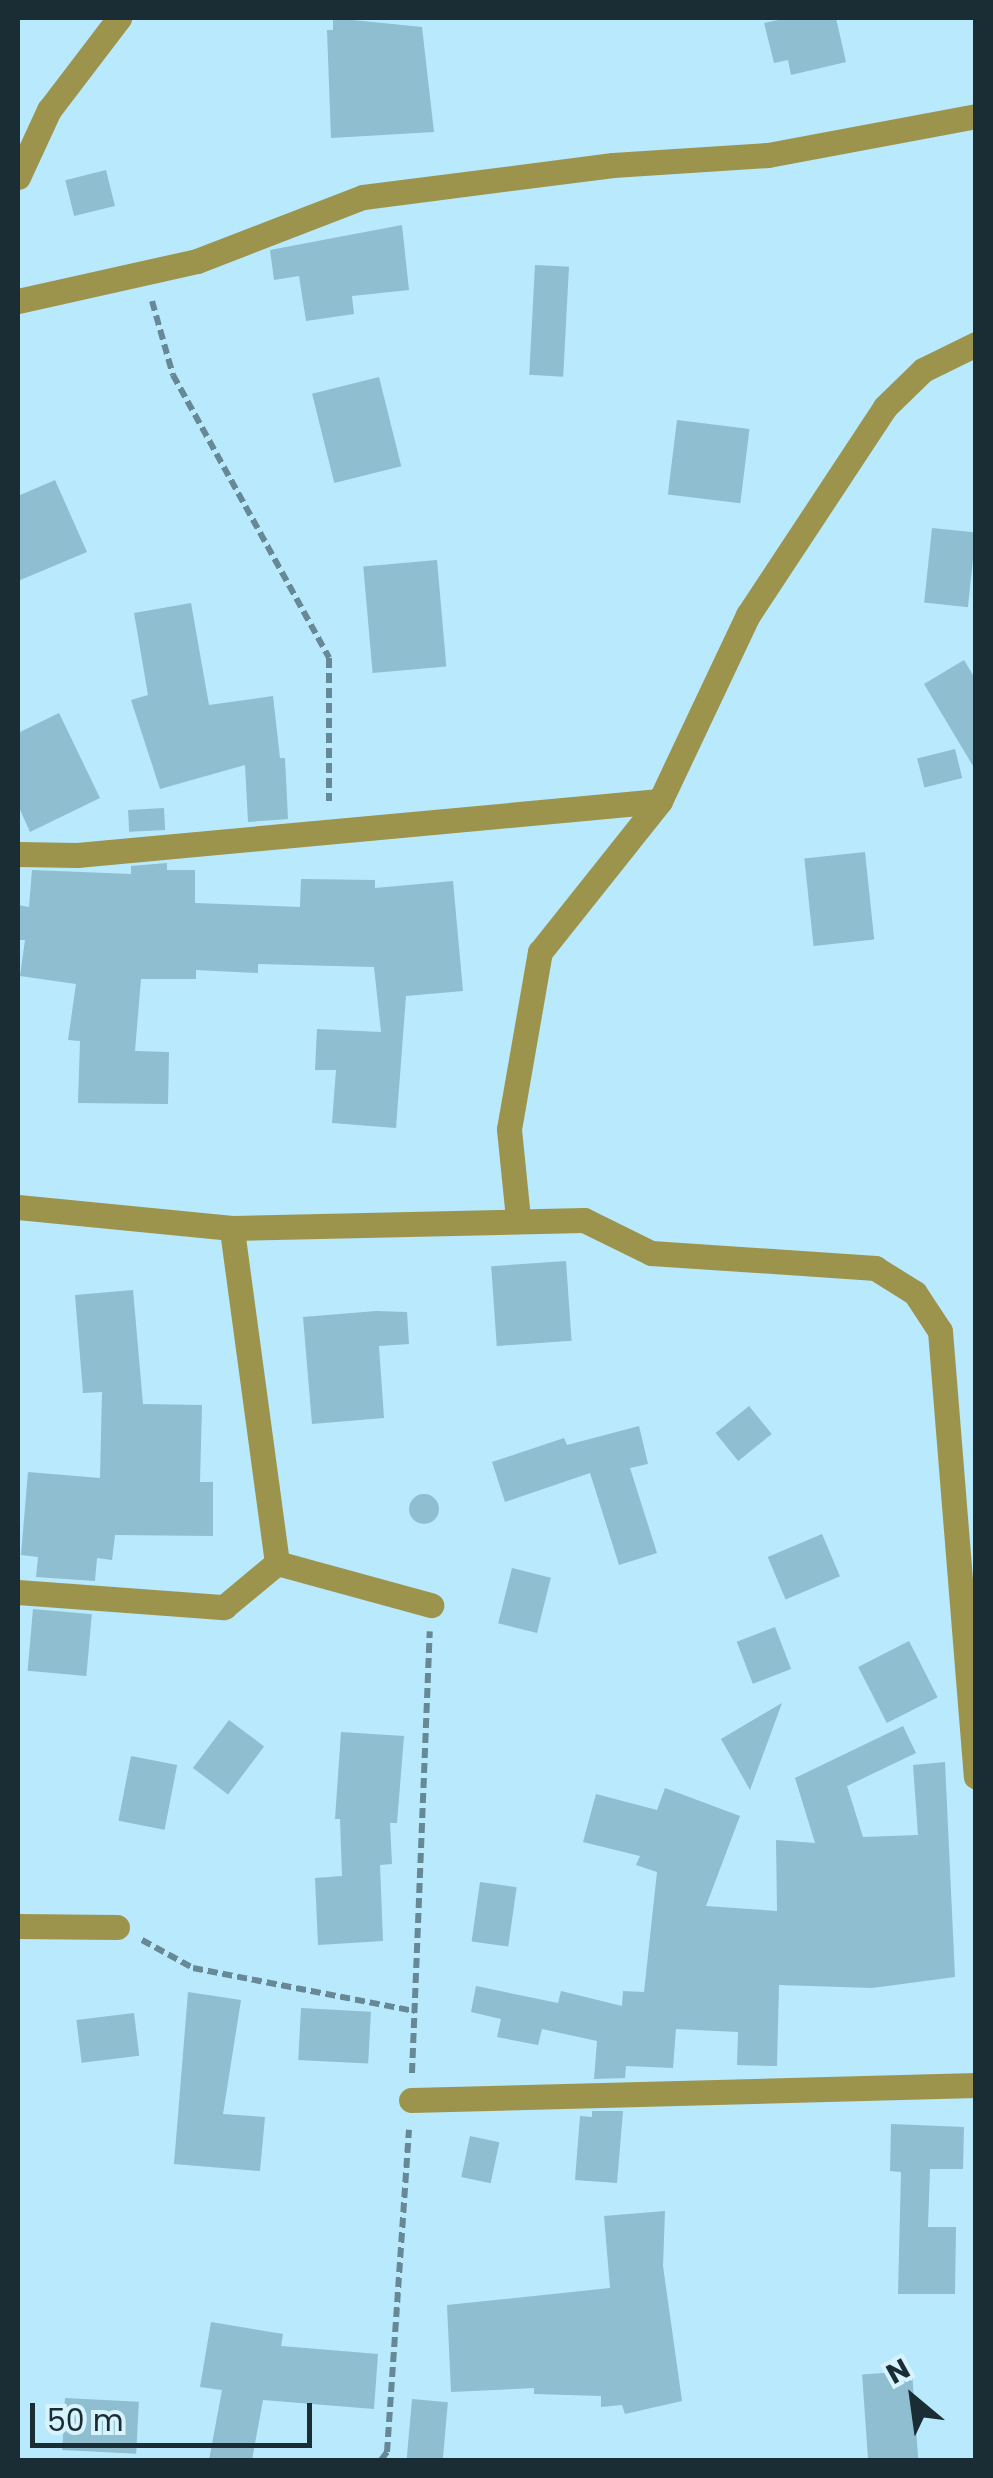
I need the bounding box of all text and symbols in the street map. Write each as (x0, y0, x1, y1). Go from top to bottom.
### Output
north arrow (863, 2348, 963, 2448)
text: N (880, 2349, 917, 2393)
scale bar (35, 2383, 318, 2445)
text: 50 m (47, 2399, 124, 2442)

